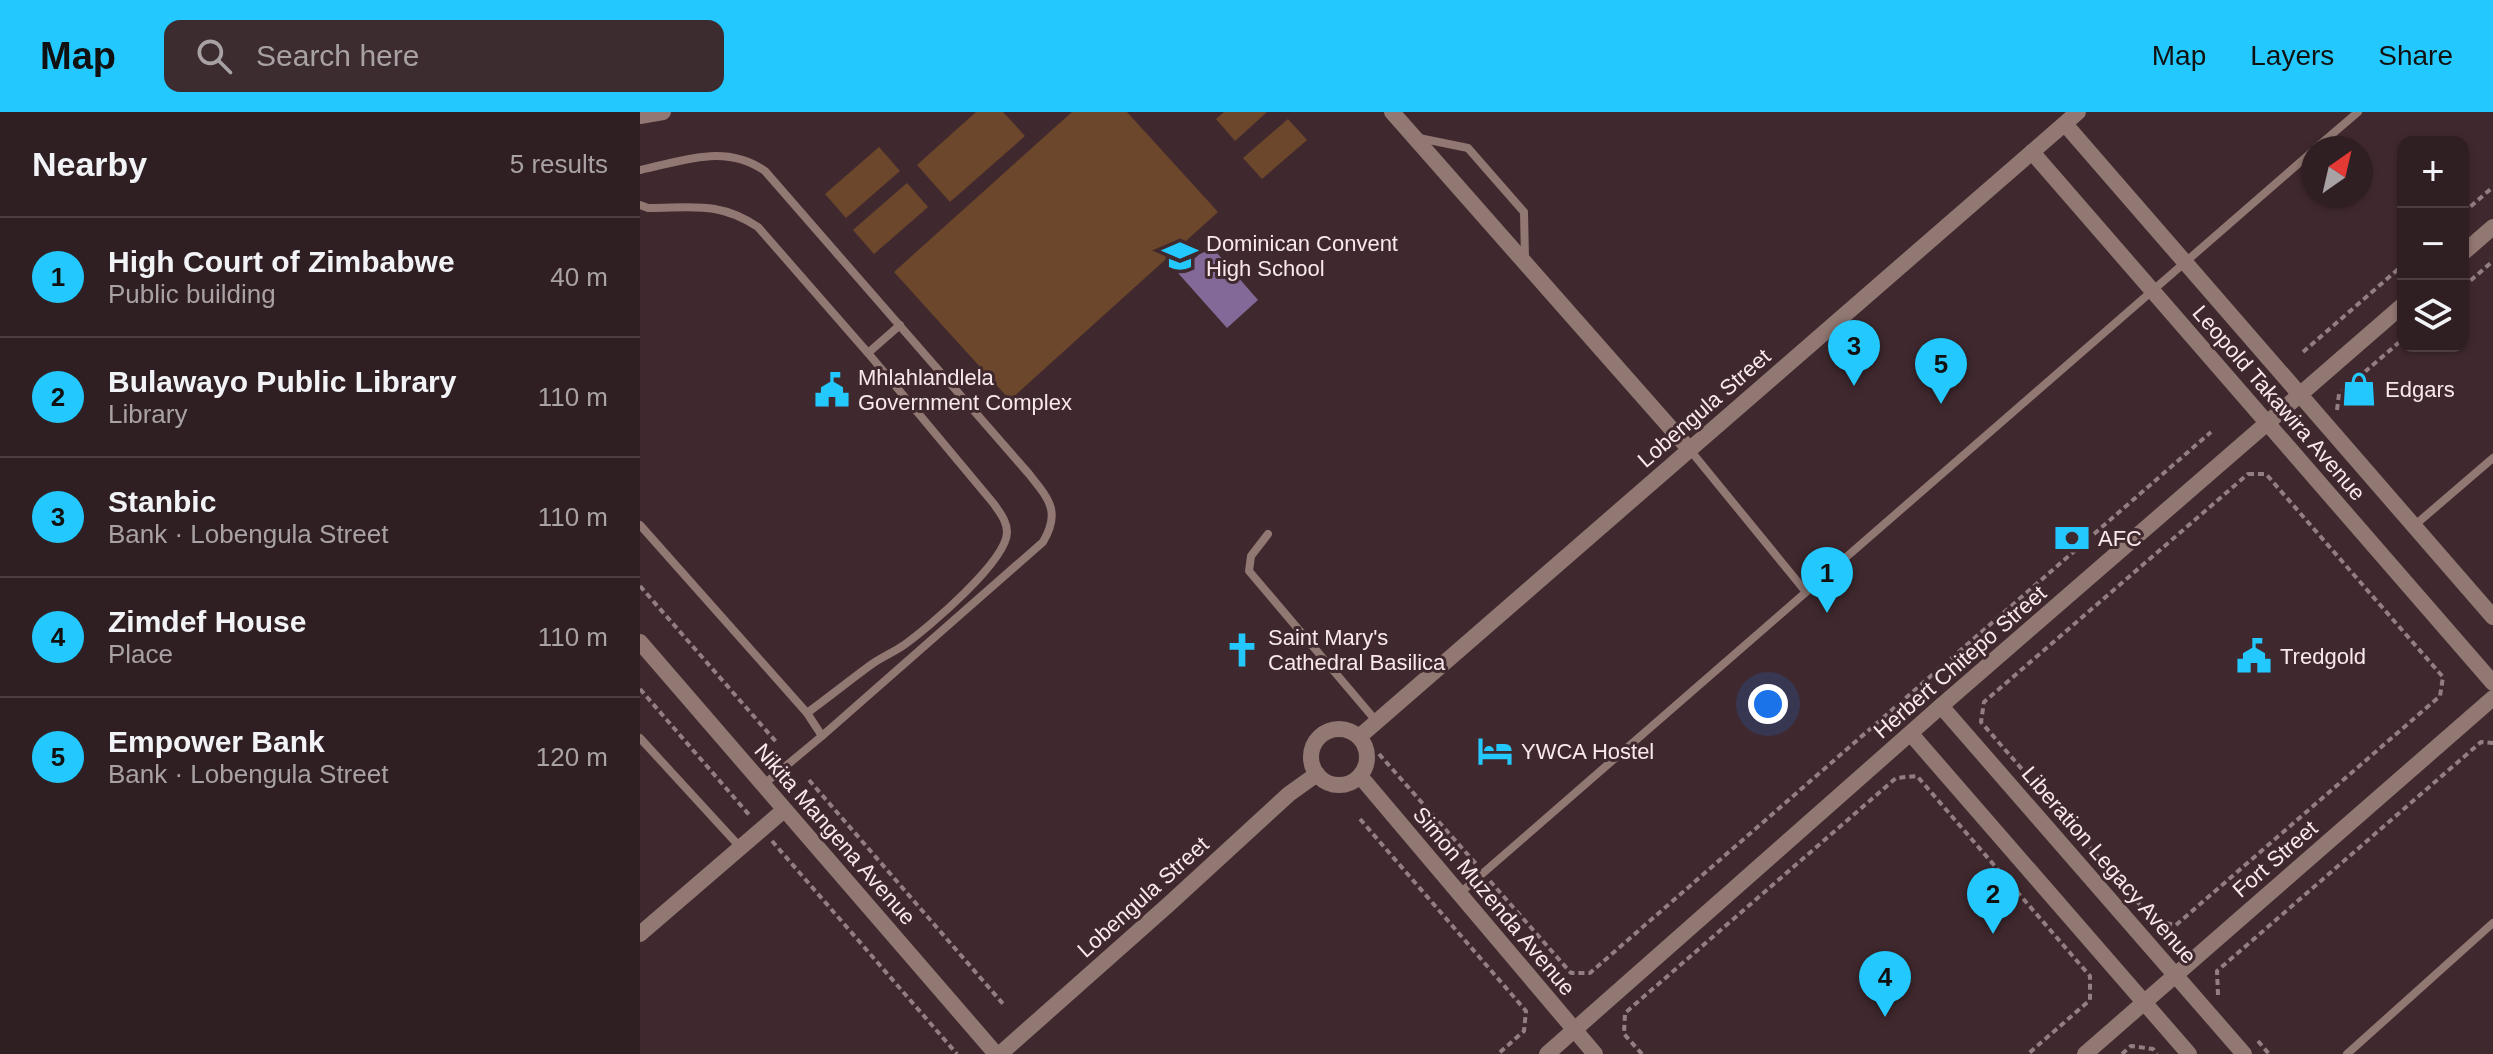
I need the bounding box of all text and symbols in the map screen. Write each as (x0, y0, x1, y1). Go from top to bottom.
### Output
search box (164, 20, 724, 92)
icon: search (192, 34, 236, 78)
text: Map (40, 35, 116, 77)
text: Search here (256, 39, 419, 72)
text: Map (2152, 40, 2206, 71)
text: Layers (2250, 40, 2334, 71)
text: Share (2378, 40, 2453, 71)
north arrow (2301, 136, 2373, 208)
map controls (2397, 136, 2469, 352)
button: + (2397, 136, 2469, 208)
text: Nearby (32, 145, 147, 183)
text: 5 results (510, 149, 608, 179)
button: − (2397, 208, 2469, 280)
place label: Dominican Convent High School (1206, 231, 1398, 281)
school or university icon: Dominican Convent High School (1161, 237, 1199, 275)
text: High Court of Zimbabwe (108, 245, 455, 278)
text: 1 (51, 262, 65, 292)
text: 40 m (550, 262, 608, 292)
text: Public building (108, 279, 276, 309)
button: layers (2397, 280, 2469, 352)
street label: Leopold Takawira Avenue (2188, 300, 2370, 506)
pin: 3 (1828, 320, 1880, 386)
pin: 5 (1915, 338, 1967, 404)
street label: Lobengula Street (1633, 344, 1775, 472)
text: Bulawayo Public Library (108, 365, 456, 398)
place label: Mhlahlandlela Government Complex (858, 365, 1072, 415)
shop icon: Edgars (2340, 370, 2378, 408)
public building icon: Mhlahlandlela Government Complex (813, 371, 851, 409)
place label: Edgars (2385, 377, 2455, 402)
text: 2 (51, 382, 65, 412)
text: 110 m (538, 382, 608, 412)
text: Library (108, 399, 187, 429)
text: Stanbic (108, 485, 216, 518)
text: 3 (51, 502, 65, 532)
text: 110 m (538, 502, 608, 532)
text: Bank · Lobengula Street (108, 519, 388, 549)
bank icon: AFC (2053, 519, 2091, 557)
place label: AFC (2098, 526, 2142, 551)
pin: 1 (1801, 547, 1853, 613)
street label: Herbert Chitepo Street (1869, 580, 2051, 744)
text: Zimdef House (108, 605, 306, 638)
text: 4 (51, 622, 65, 652)
text: 110 m (538, 622, 608, 652)
place label: Saint Mary's Cathedral Basilica (1268, 625, 1446, 675)
church icon: Saint Mary's Cathedral Basilica (1223, 631, 1261, 669)
public building icon: Tredgold (2235, 637, 2273, 675)
text: Place (108, 639, 173, 669)
place label: Tredgold (2280, 644, 2366, 669)
your location (1748, 684, 1788, 724)
text: Empower Bank (108, 725, 325, 758)
hotel icon: YWCA Hostel (1476, 732, 1514, 770)
street label: Nikita Mangena Avenue (749, 738, 921, 930)
place label: YWCA Hostel (1521, 739, 1654, 764)
text: 5 (51, 742, 65, 772)
text: 120 m (536, 742, 608, 772)
text: Bank · Lobengula Street (108, 759, 388, 789)
street label: Liberation Legacy Avenue (2017, 761, 2201, 969)
street label: Simon Muzenda Avenue (1408, 802, 1580, 1000)
street label: Fort Street (2228, 815, 2322, 903)
street label: Lobengula Street (1072, 832, 1214, 962)
pin: 2 (1967, 868, 2019, 934)
pin: 4 (1859, 951, 1911, 1017)

